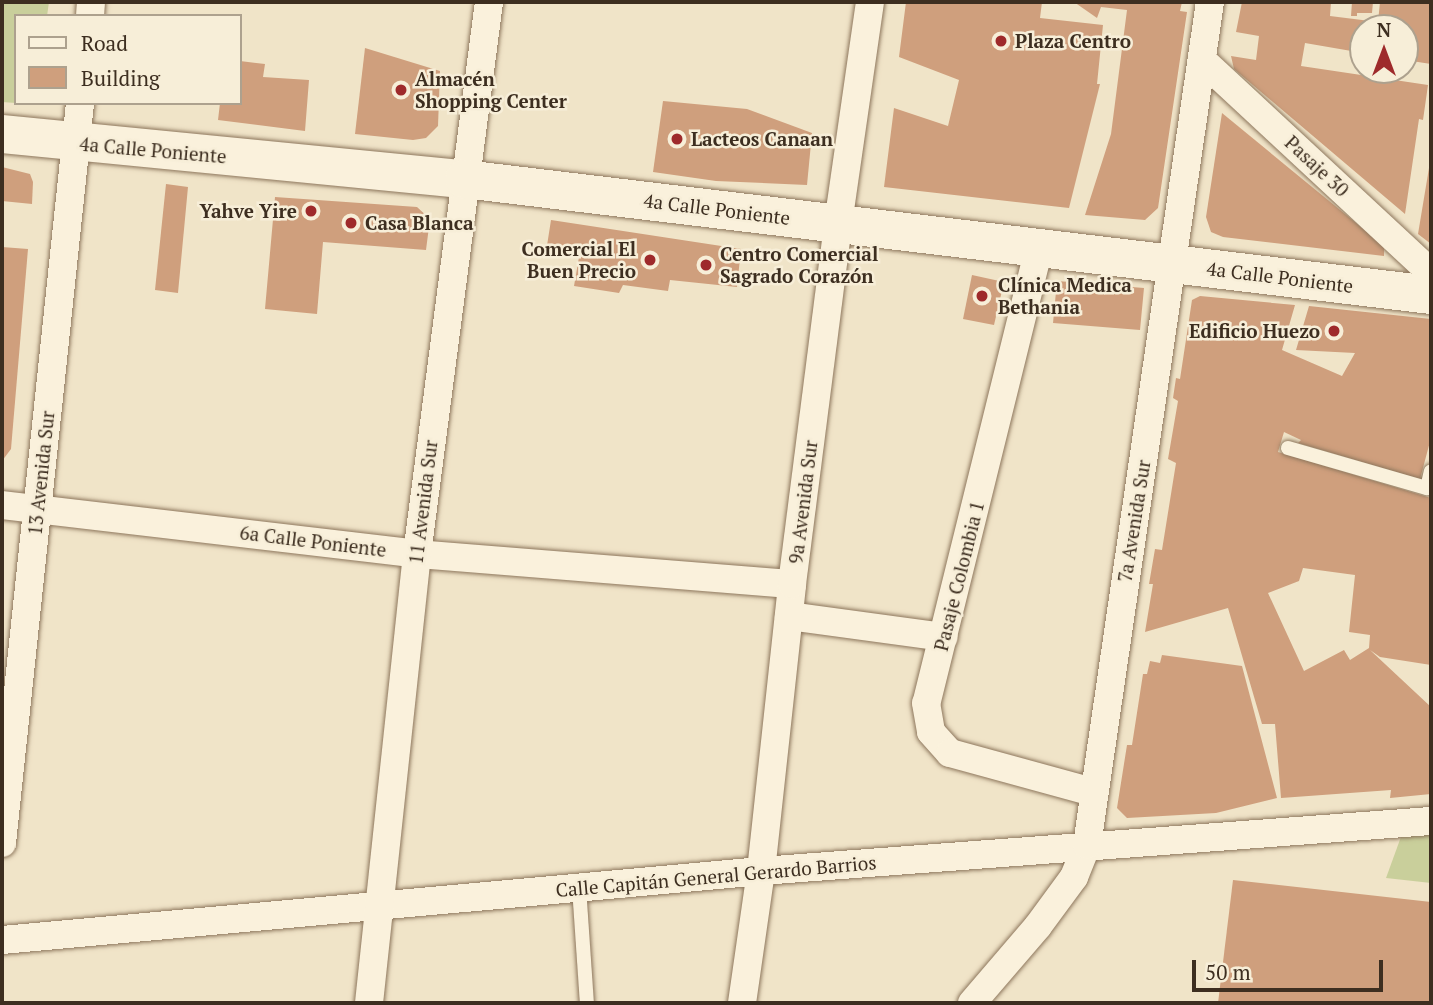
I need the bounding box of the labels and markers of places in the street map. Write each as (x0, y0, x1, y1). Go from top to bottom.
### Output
place label: Plaza Centro (1015, 30, 1131, 52)
marker: Plaza Centro (993, 33, 1009, 49)
place label: Almacén Shopping Center (415, 68, 567, 112)
marker: Almacén Shopping Center (393, 82, 409, 98)
place label: Lacteos Canaan (691, 128, 833, 150)
marker: Lacteos Canaan (669, 131, 685, 147)
place label: Yahve Yire (199, 200, 297, 222)
marker: Yahve Yire (303, 203, 319, 219)
place label: Casa Blanca (365, 212, 474, 234)
marker: Casa Blanca (343, 215, 359, 231)
place label: Comercial El Buen Precio (521, 238, 636, 282)
place label: Centro Comercial Sagrado Corazón (720, 243, 878, 287)
marker: Comercial El Buen Precio (642, 252, 658, 268)
marker: Centro Comercial Sagrado Corazón (698, 257, 714, 273)
place label: Clínica Medica Bethania (998, 274, 1132, 318)
marker: Clínica Medica Bethania (972, 286, 992, 306)
place label: Edificio Huezo (1189, 320, 1320, 342)
marker: Edificio Huezo (1326, 323, 1342, 339)

